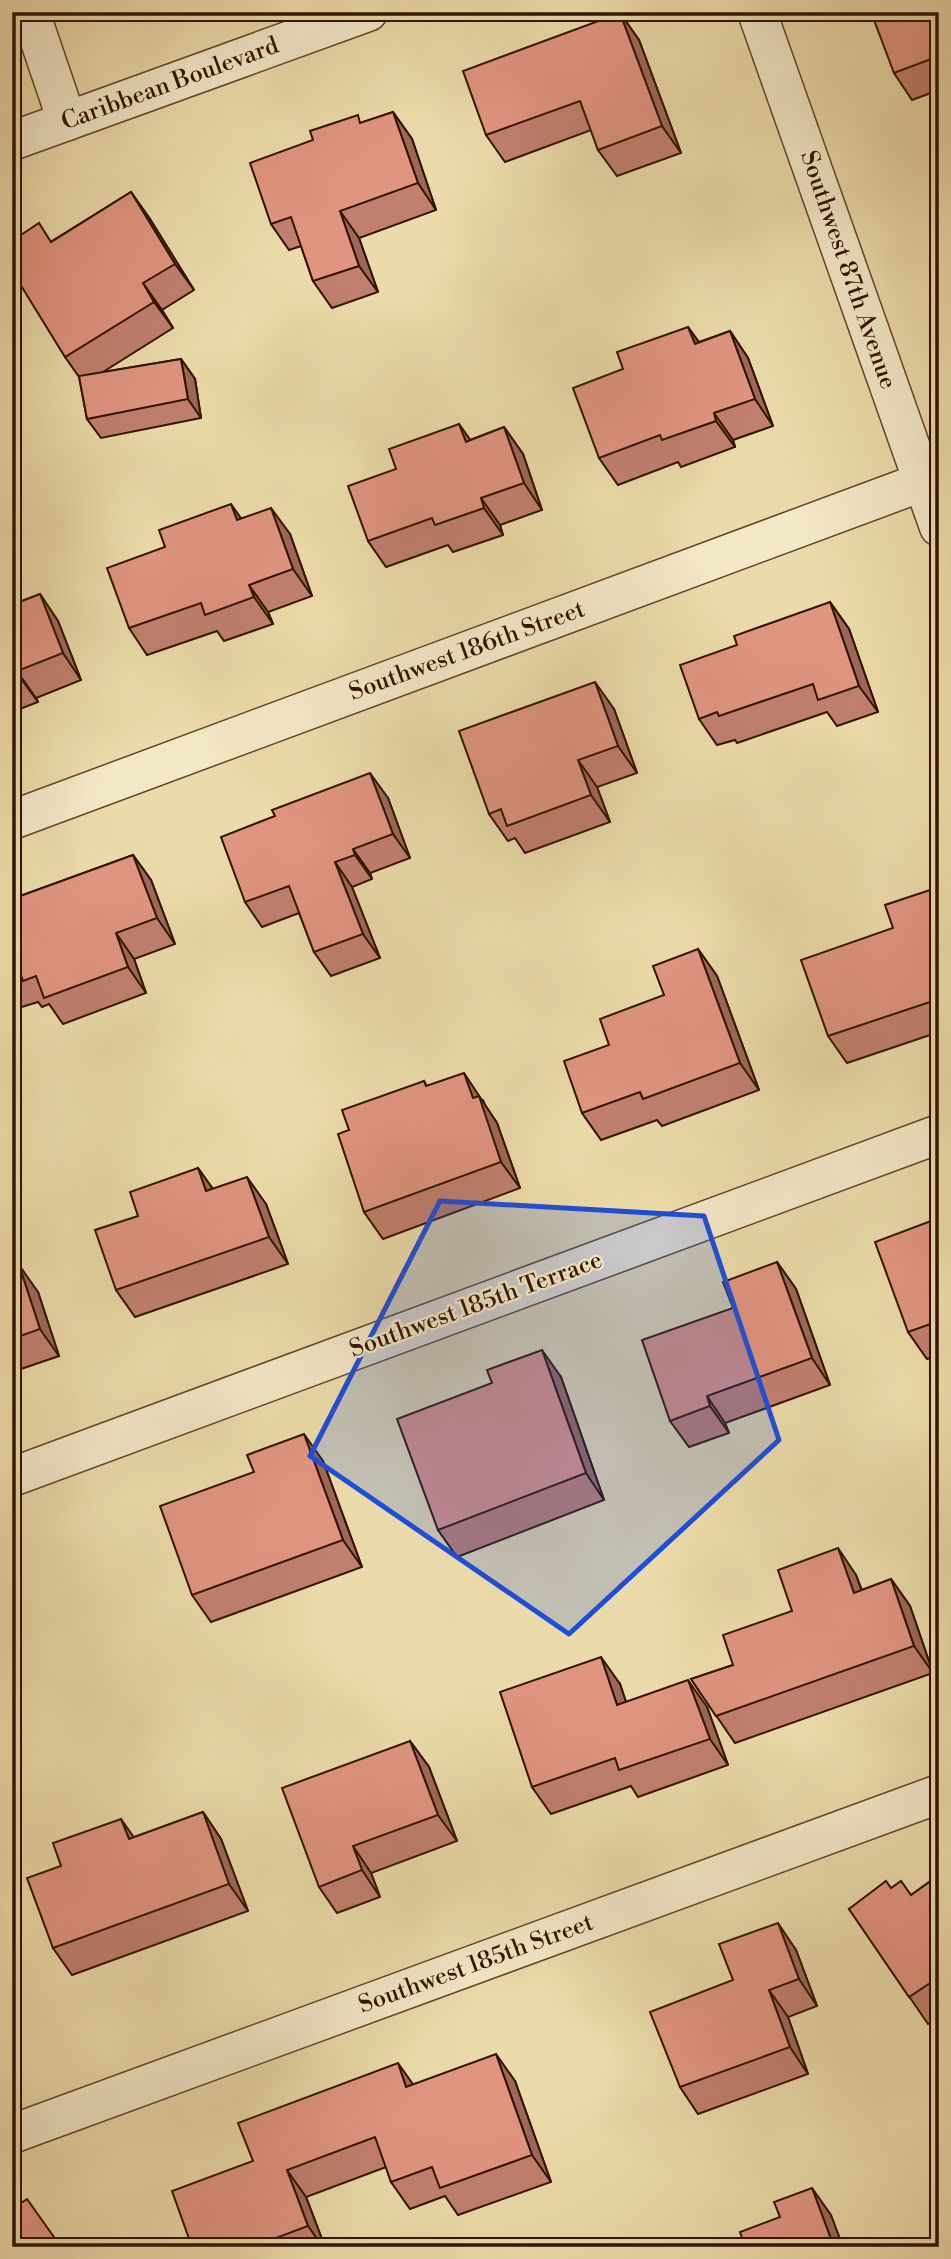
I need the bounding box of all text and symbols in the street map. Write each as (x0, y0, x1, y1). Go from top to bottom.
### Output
street label: Caribbean Boulevard (57, 31, 283, 137)
street label: Southwest 87th Avenue (793, 147, 903, 393)
street label: Southwest 186th Street (345, 594, 590, 708)
street label: Southwest 185th Terrace (346, 1245, 606, 1365)
street label: Southwest 185th Street (355, 1907, 598, 2020)

